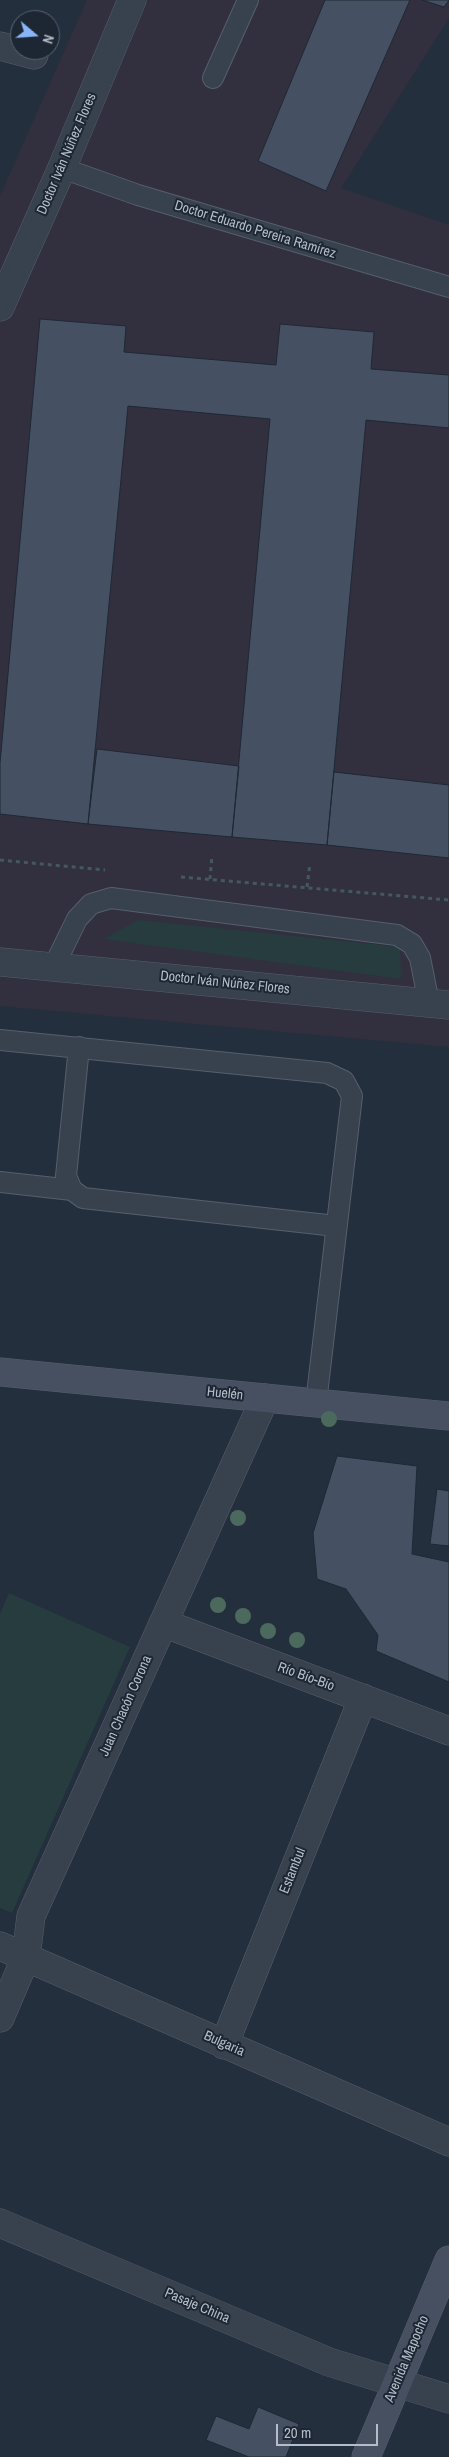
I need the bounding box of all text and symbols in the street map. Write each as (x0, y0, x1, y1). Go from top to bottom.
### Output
north arrow (10, 10, 60, 60)
text: N (38, 33, 58, 46)
street label: Doctor Iván Núñez Flores (34, 91, 100, 217)
street label: Doctor Eduardo Pereira Ramírez (172, 197, 338, 263)
street label: Doctor Iván Núñez Flores (159, 968, 291, 998)
street label: Huelén (206, 1384, 244, 1404)
street label: Juan Chacón Corona (96, 1653, 156, 1759)
street label: Río Bío-Bío (275, 1659, 337, 1695)
street label: Estambul (276, 1846, 310, 1896)
street label: Bulgaria (201, 2028, 247, 2060)
street label: Pasaje China (162, 2285, 232, 2327)
street label: Avenida Mapocho (381, 2313, 433, 2405)
scale bar (279, 2414, 382, 2446)
text: 20 m (284, 2422, 311, 2443)

